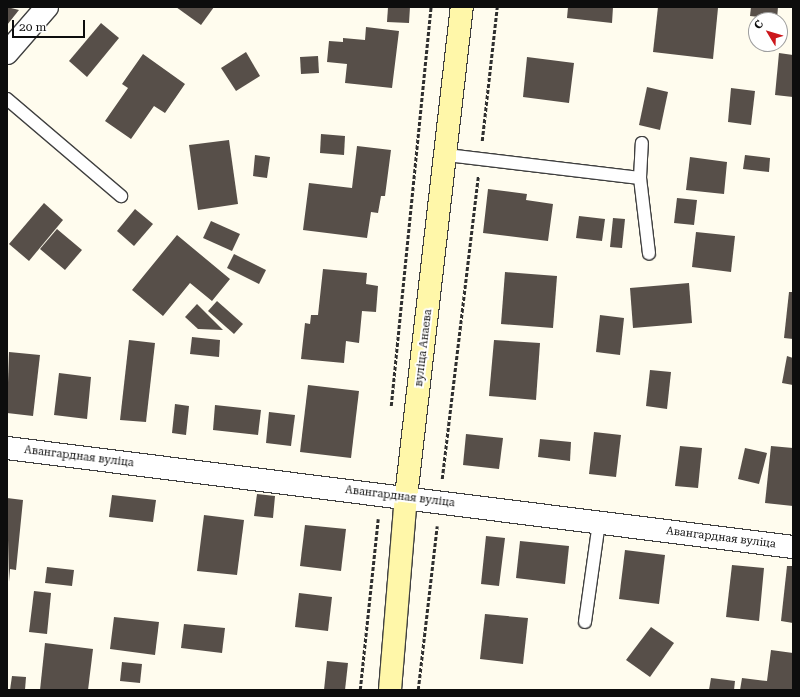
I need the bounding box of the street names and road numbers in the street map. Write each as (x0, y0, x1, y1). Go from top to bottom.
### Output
street label: вуліца Анаева (413, 309, 435, 387)
street label: Авангардная вуліца (23, 444, 135, 470)
street label: Авангардная вуліца (344, 484, 456, 510)
street label: Авангардная вуліца (665, 525, 777, 551)

